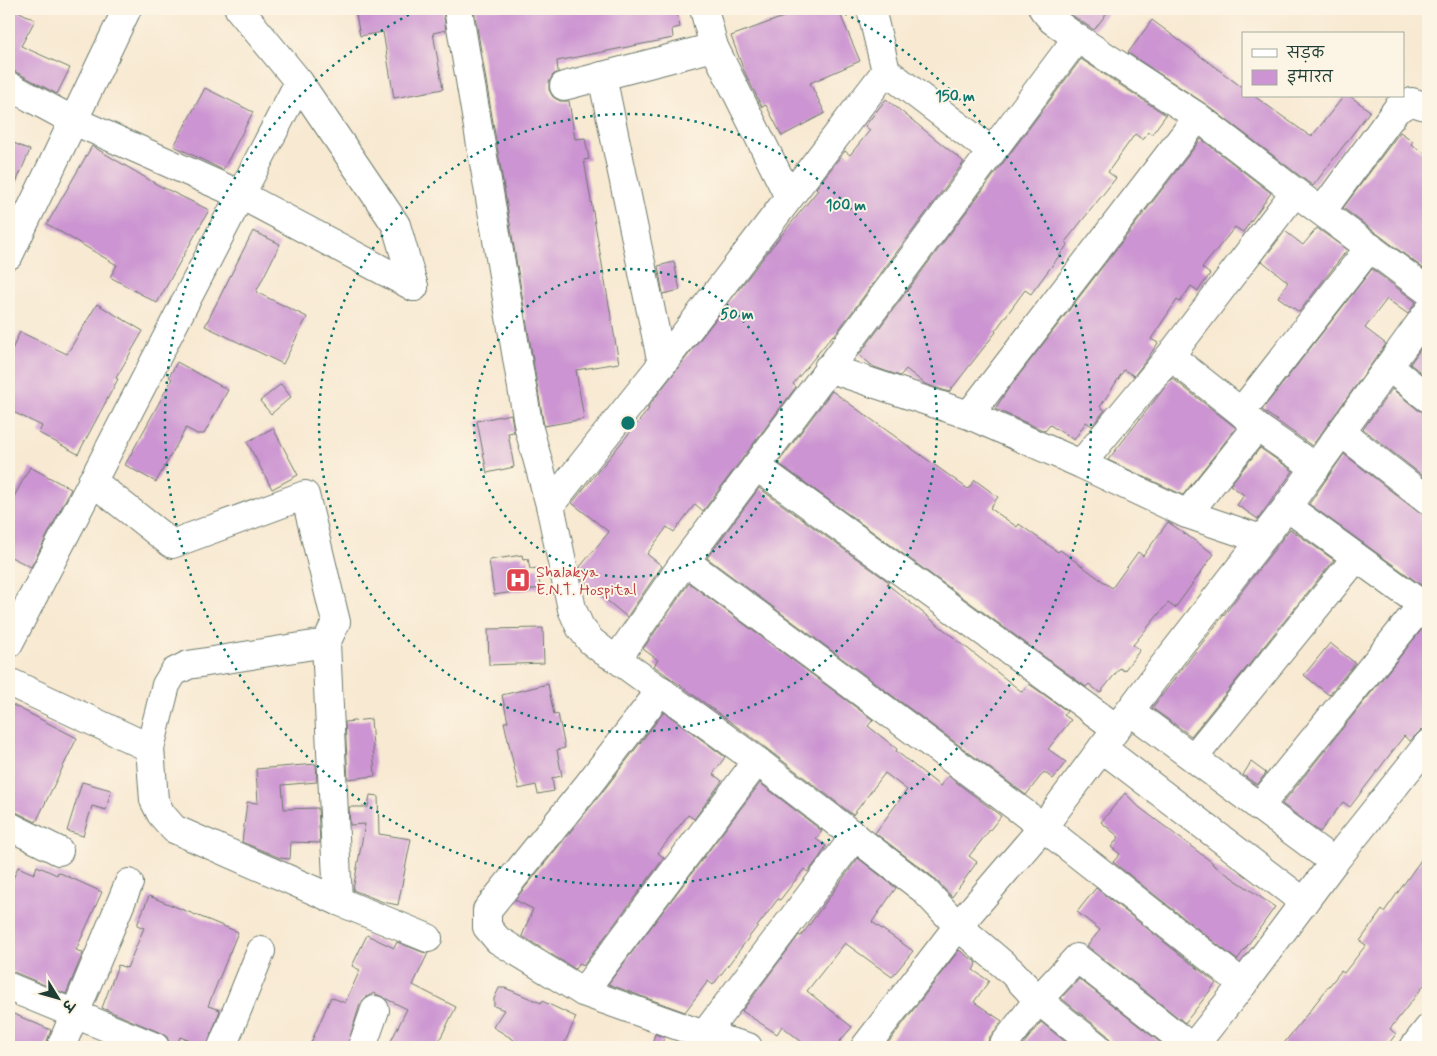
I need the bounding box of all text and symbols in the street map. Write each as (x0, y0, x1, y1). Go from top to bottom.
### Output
legend (1242, 32, 1404, 98)
text: सड़क (1286, 44, 1325, 64)
text: इमारत (1287, 68, 1334, 88)
text: 150 m (935, 87, 975, 107)
text: 100 m (826, 196, 866, 216)
text: 50 m (720, 305, 754, 325)
centre of rings (619, 414, 637, 432)
place label: Shalakya E.N.T. Hospital (536, 562, 637, 601)
hospital icon: Shalakya E.N.T. Hospital (505, 567, 531, 593)
north arrow (32, 974, 82, 1024)
text: उ (57, 994, 79, 1016)

